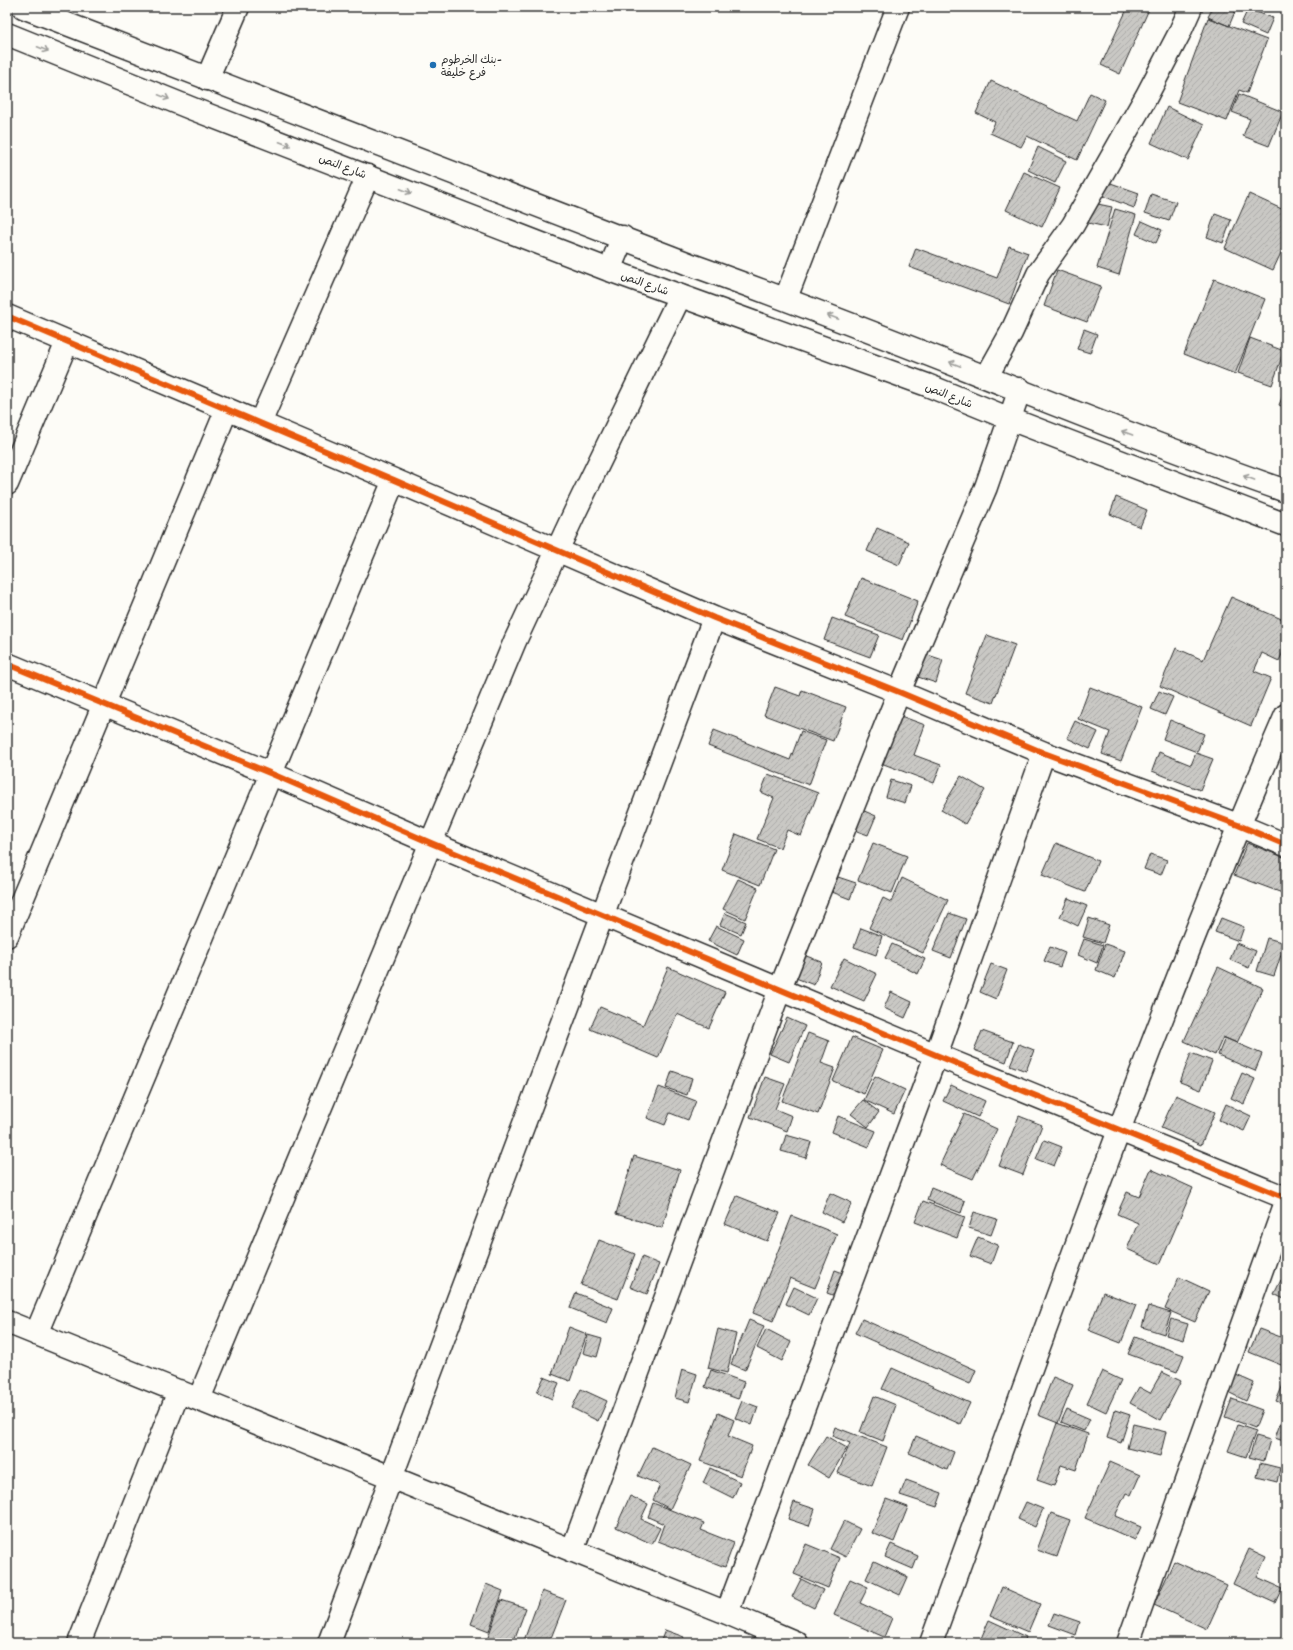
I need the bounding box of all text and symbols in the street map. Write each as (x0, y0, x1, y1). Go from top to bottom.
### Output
one-way arrow (37, 45, 49, 53)
place label: بنك الخرطوم- فرع خليفة (441, 50, 502, 82)
marker: بنك الخرطوم- فرع خليفة (428, 60, 438, 70)
one-way arrow (157, 94, 169, 101)
one-way arrow (279, 140, 291, 148)
street label: شارع النص (316, 149, 369, 184)
one-way arrow (400, 188, 412, 196)
street label: شارع النص (618, 266, 671, 301)
one-way arrow (828, 312, 840, 320)
one-way arrow (949, 359, 961, 367)
street label: شارع النص (922, 377, 975, 414)
one-way arrow (1121, 429, 1134, 436)
one-way arrow (1244, 474, 1256, 482)

